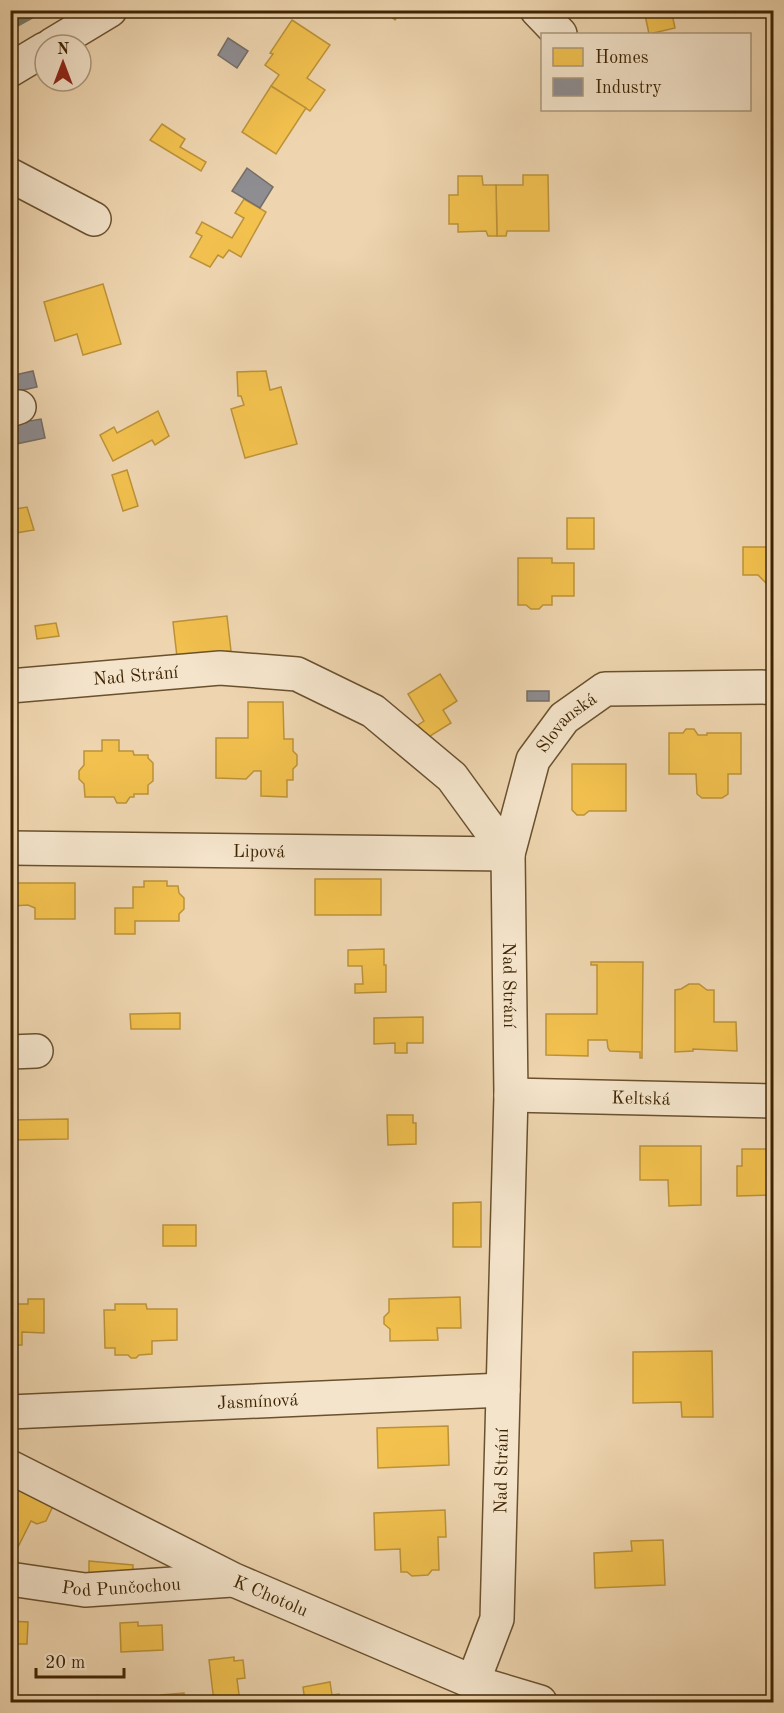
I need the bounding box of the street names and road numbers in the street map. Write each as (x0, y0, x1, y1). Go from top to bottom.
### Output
street label: Nad Strání (92, 664, 179, 689)
street label: Slovanská (534, 690, 600, 757)
street label: Lipová (233, 843, 285, 861)
street label: Nad Strání (499, 942, 518, 1028)
street label: Keltská (611, 1089, 671, 1109)
street label: Jasmínová (217, 1391, 299, 1413)
street label: Nad Strání (492, 1428, 512, 1514)
street label: K Chotolu (231, 1573, 311, 1621)
street label: Pod Punčochou (60, 1575, 182, 1600)

